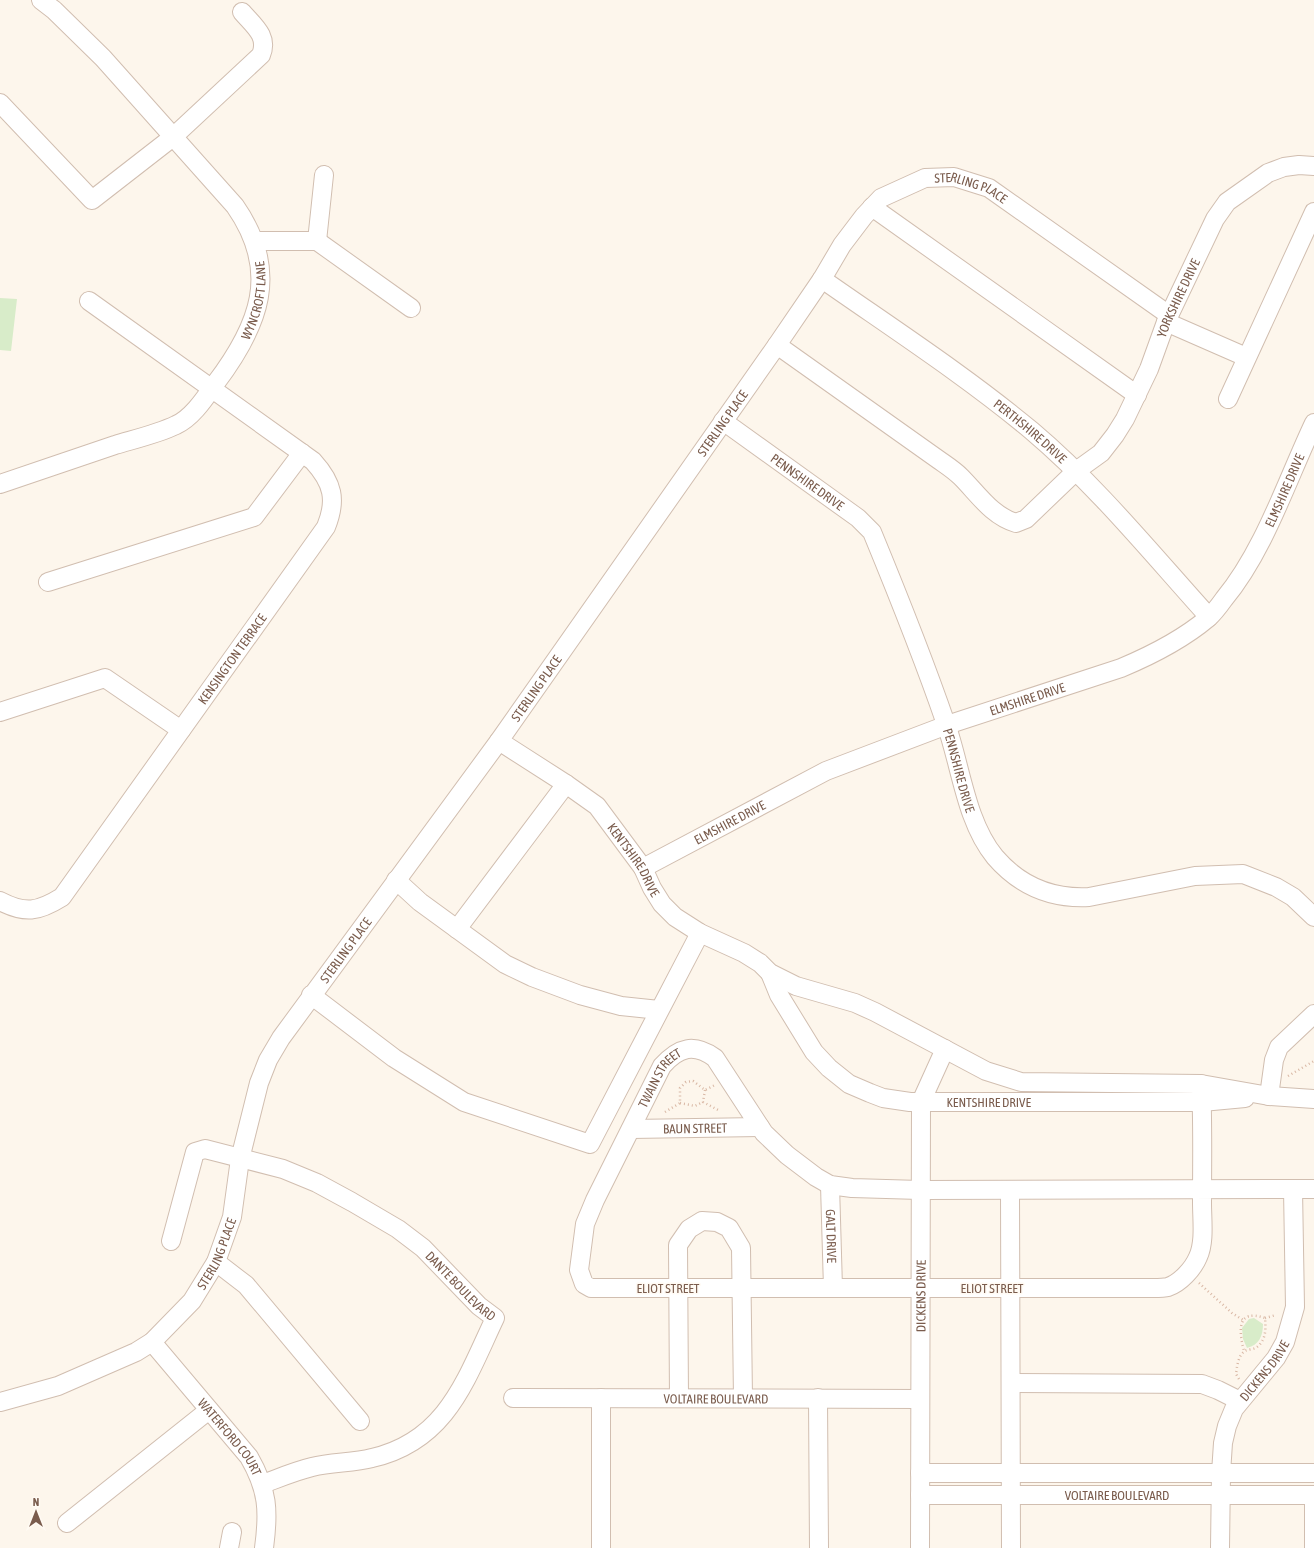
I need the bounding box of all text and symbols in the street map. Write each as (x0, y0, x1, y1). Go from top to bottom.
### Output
street label: STERLING PLACE (934, 169, 1011, 206)
street label: YORKSHIRE DRIVE (1154, 256, 1203, 339)
street label: WYNCROFT LANE (238, 260, 268, 342)
street label: STERLING PLACE (694, 387, 751, 459)
street label: PERTHSHIRE DRIVE (991, 396, 1070, 466)
street label: PENNSHIRE DRIVE (768, 450, 847, 513)
street label: ELMSHIRE DRIVE (1262, 451, 1307, 529)
street label: KENSINGTON TERRACE (195, 610, 270, 707)
street label: STERLING PLACE (508, 652, 565, 724)
street label: ELMSHIRE DRIVE (988, 679, 1067, 718)
street label: PENNSHIRE DRIVE (940, 726, 978, 815)
street label: ELMSHIRE DRIVE (691, 797, 768, 847)
street label: KENTSHIRE DRIVE (605, 820, 663, 900)
street label: STERLING PLACE (317, 914, 375, 986)
street label: TWAIN STREET (635, 1045, 684, 1110)
street label: KENTSHIRE DRIVE (946, 1095, 1031, 1110)
street label: BAUN STREET (663, 1120, 727, 1136)
street label: GALT DRIVE (823, 1209, 840, 1263)
street label: STERLING PLACE (193, 1215, 239, 1292)
street label: DANTE BOULEVARD (423, 1248, 499, 1324)
street label: DICKENS DRIVE (913, 1259, 928, 1332)
street label: ELIOT STREET (636, 1281, 700, 1296)
street label: ELIOT STREET (960, 1281, 1024, 1296)
street label: DICKENS DRIVE (1236, 1337, 1292, 1404)
street label: VOLTAIRE BOULEVARD (664, 1391, 768, 1406)
street label: WATERFORD COURT (195, 1395, 265, 1478)
street label: VOLTAIRE BOULEVARD (1065, 1488, 1169, 1503)
north arrow (16, 1492, 56, 1532)
text: N (33, 1496, 39, 1508)

